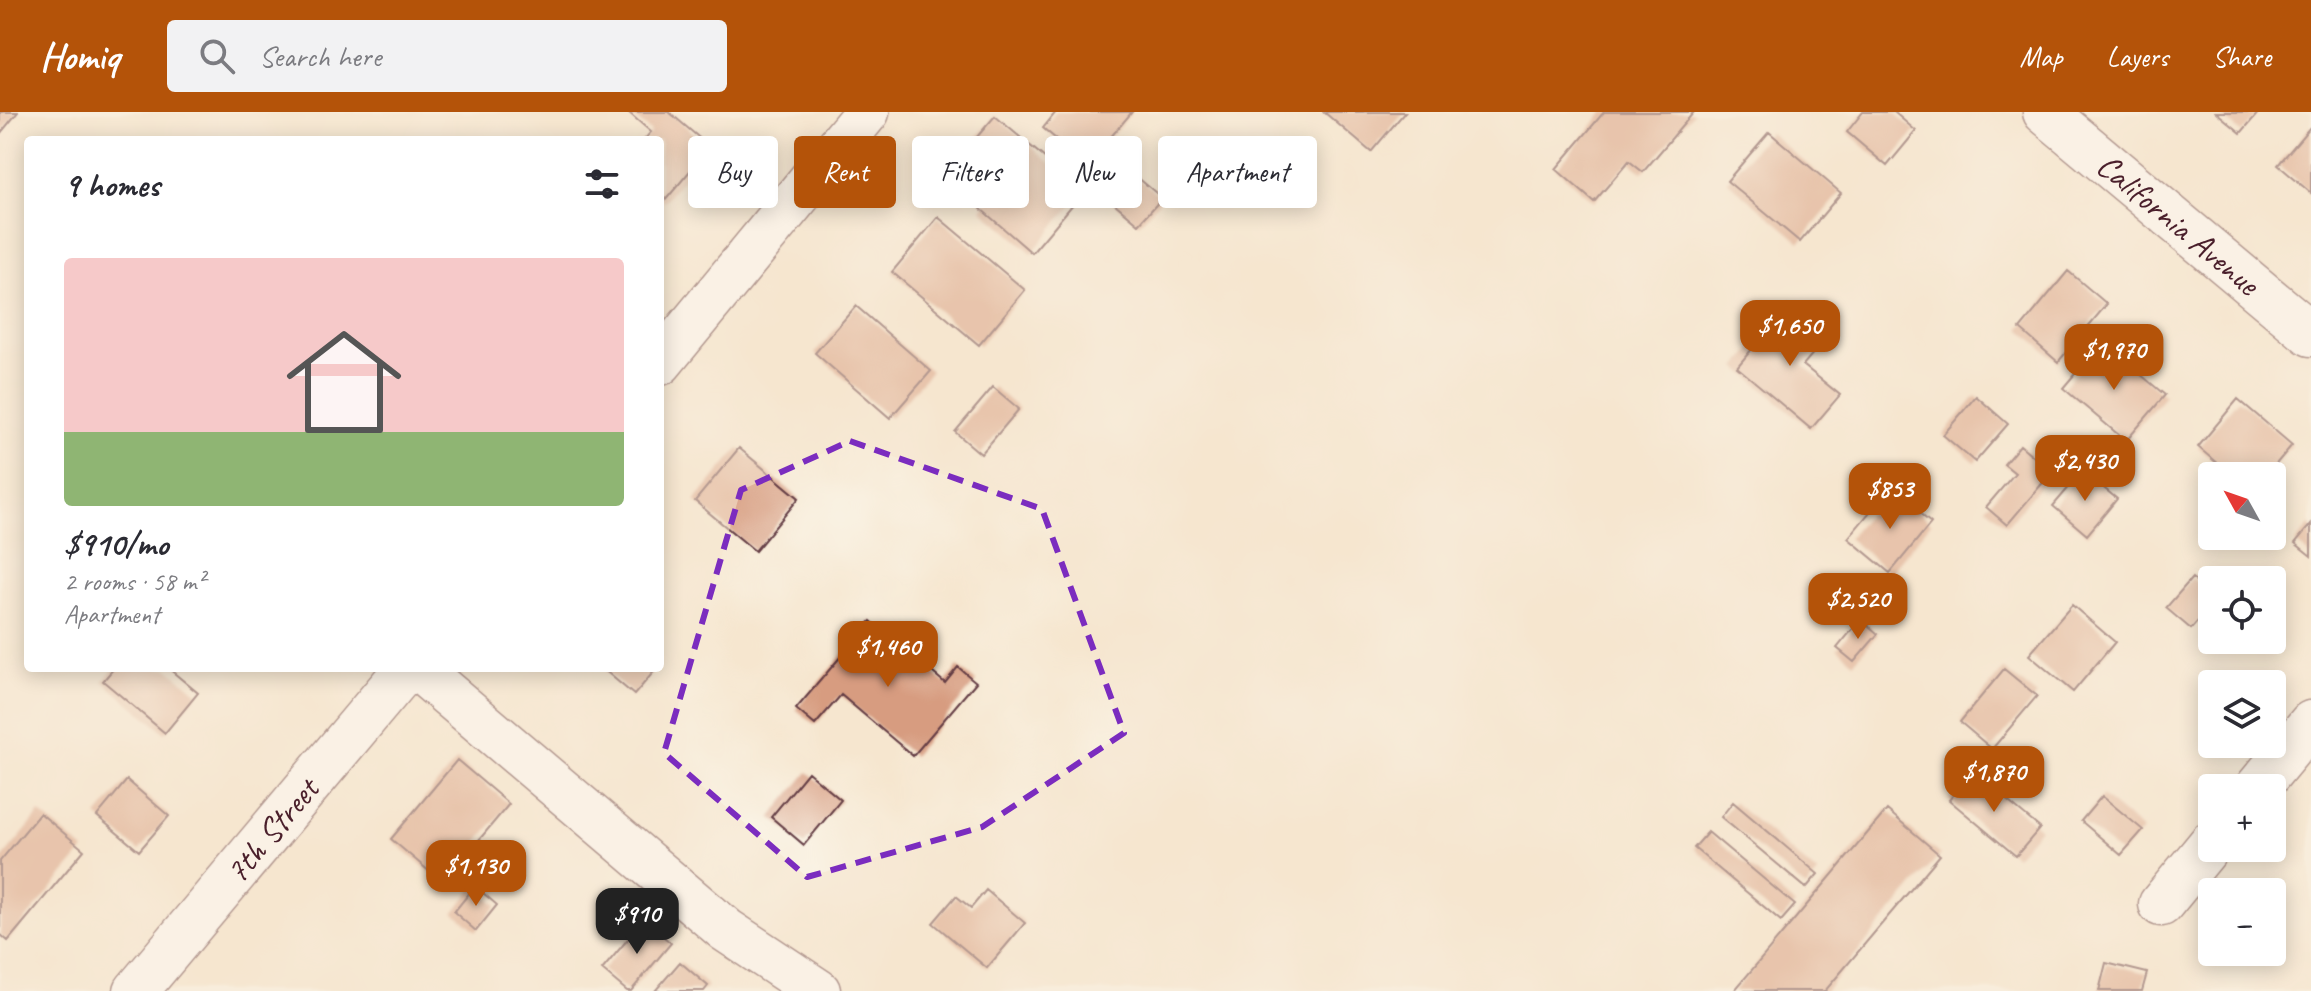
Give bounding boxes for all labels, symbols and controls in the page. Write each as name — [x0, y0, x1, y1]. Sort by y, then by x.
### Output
search box — [167, 20, 727, 92]
text: Homiq — [40, 33, 119, 80]
icon: search — [195, 34, 239, 78]
text: Search here — [259, 37, 381, 75]
text: Map — [2020, 39, 2063, 74]
text: Layers — [2107, 39, 2168, 74]
text: Share — [2212, 39, 2271, 74]
chip: Buy — [688, 136, 778, 208]
chip: Rent — [794, 136, 896, 208]
chip: Filters — [912, 136, 1029, 208]
chip: New — [1045, 136, 1142, 208]
chip: Apartment — [1158, 136, 1317, 208]
street label: California Avenue — [2088, 143, 2270, 305]
icon: filters — [580, 162, 624, 206]
text: 9 homes — [64, 163, 160, 206]
pin: $1,650 — [1725, 300, 1855, 368]
text: $1,650 — [1758, 309, 1822, 342]
icon: home — [272, 310, 416, 454]
pin: $1,970 — [2049, 324, 2179, 392]
text: $1,970 — [2082, 333, 2146, 366]
pin: $2,430 — [2020, 435, 2150, 503]
text: $2,430 — [2053, 444, 2117, 477]
north arrow — [2198, 462, 2286, 550]
map controls — [2198, 462, 2286, 966]
pin: $853 — [1843, 463, 1937, 531]
text: $853 — [1867, 472, 1913, 505]
text: $910/mo — [64, 522, 168, 565]
text: 2 rooms · 58 m² — [64, 565, 205, 598]
button: locate — [2198, 566, 2286, 654]
pin: $2,520 — [1793, 573, 1923, 641]
text: $2,520 — [1826, 582, 1890, 615]
text: Apartment — [64, 598, 160, 631]
pin: $1,460 — [823, 621, 953, 689]
text: $1,460 — [856, 630, 920, 663]
button: layers — [2198, 670, 2286, 758]
pin: $1,870 — [1929, 746, 2059, 814]
text: $1,870 — [1962, 755, 2026, 788]
street label: 7th Street — [215, 766, 330, 891]
button: + — [2198, 774, 2286, 862]
pin: $1,130 — [411, 840, 541, 908]
text: $1,130 — [444, 849, 508, 882]
button: − — [2198, 878, 2286, 966]
pin: $910 — [590, 888, 684, 956]
text: $910 — [614, 897, 660, 930]

